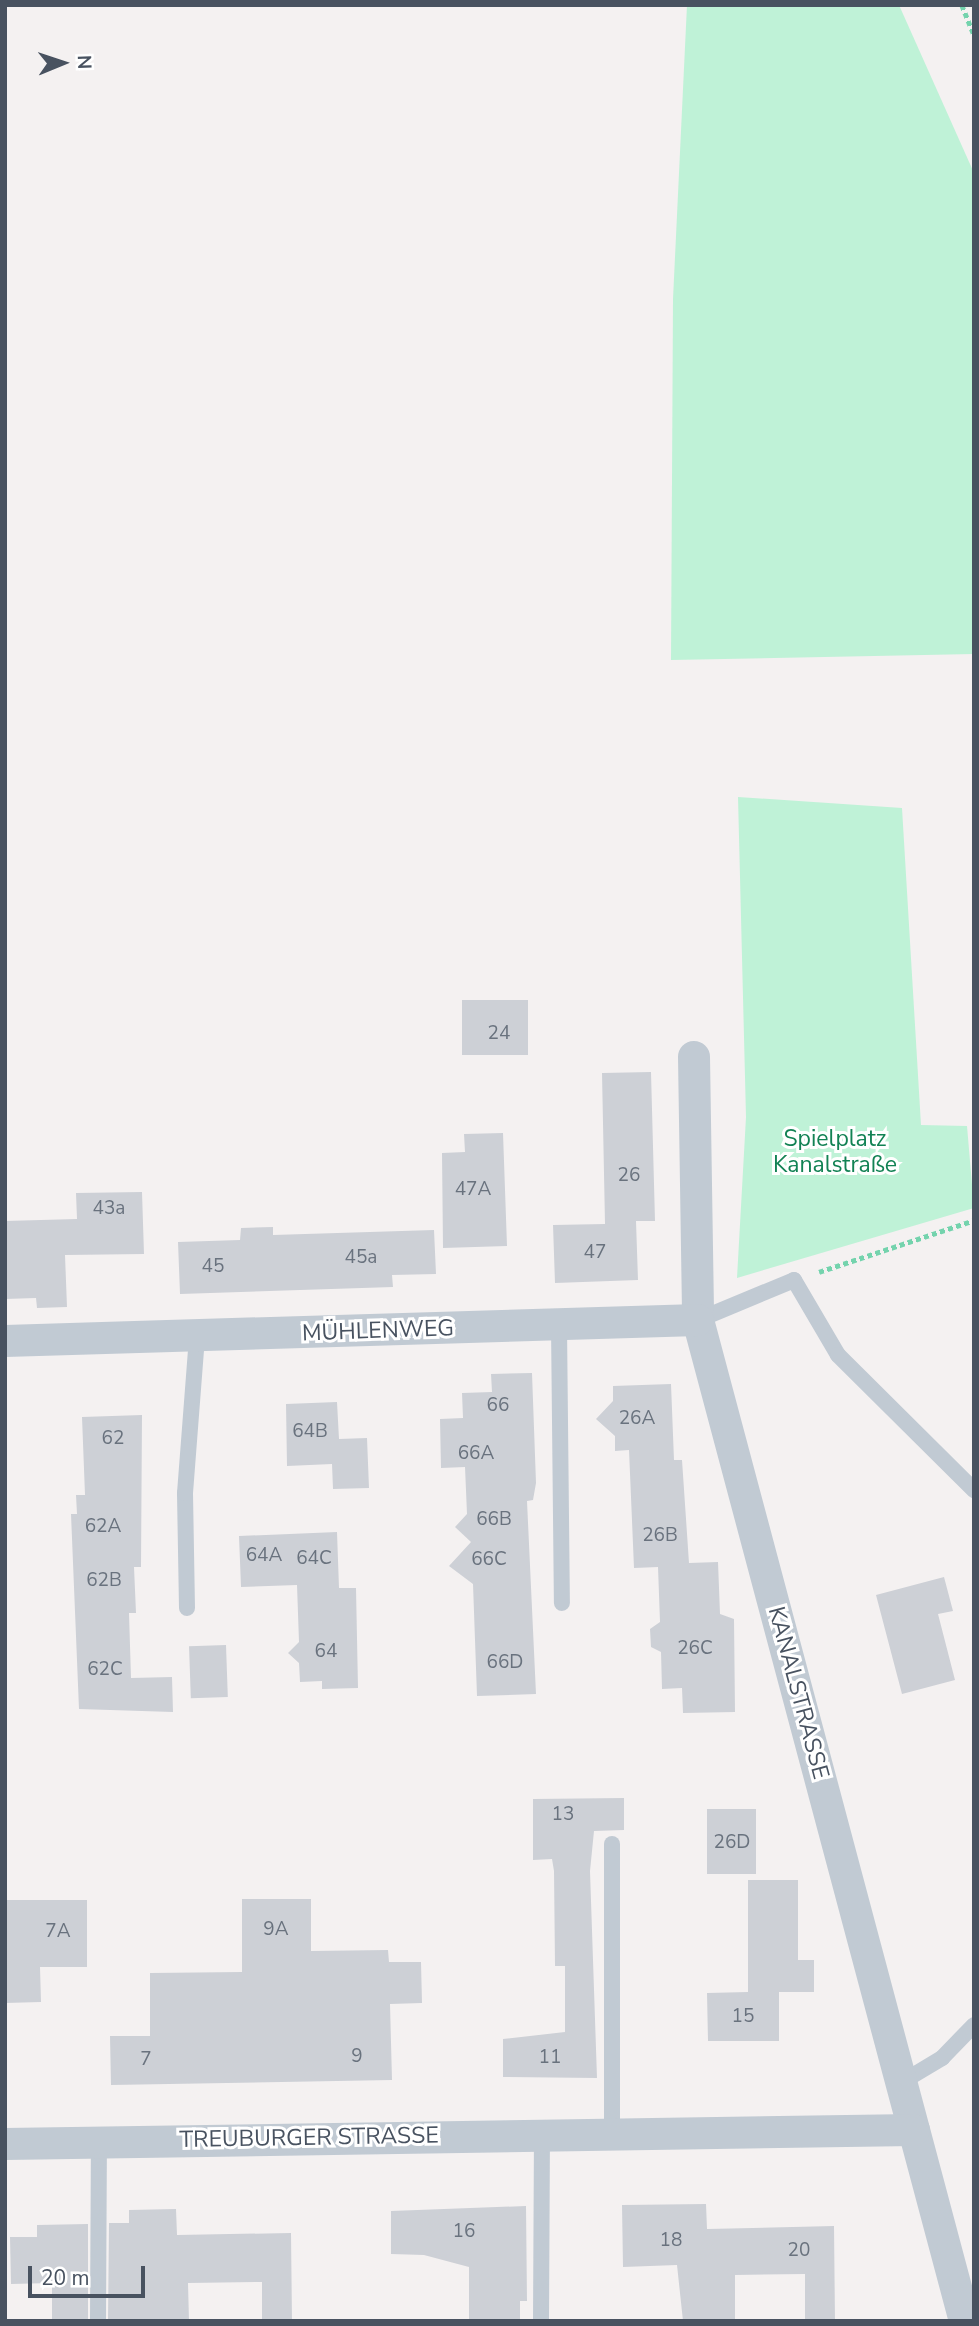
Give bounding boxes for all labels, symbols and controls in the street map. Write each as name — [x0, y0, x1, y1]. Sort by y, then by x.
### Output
north arrow — [28, 28, 98, 98]
text: N — [71, 55, 97, 70]
house number: 24 — [488, 1023, 510, 1045]
park label: Spielplatz Kanalstraße — [773, 1125, 897, 1179]
house number: 26 — [618, 1165, 640, 1187]
house number: 47A — [455, 1179, 491, 1201]
house number: 43a — [93, 1198, 125, 1220]
house number: 47 — [584, 1242, 606, 1264]
house number: 45a — [345, 1247, 377, 1269]
house number: 45 — [202, 1256, 224, 1278]
street label: MÜHLENWEG — [301, 1315, 455, 1347]
house number: 66 — [487, 1395, 509, 1417]
house number: 26A — [619, 1408, 655, 1430]
house number: 64B — [292, 1421, 328, 1443]
house number: 62 — [102, 1428, 124, 1450]
house number: 66A — [458, 1443, 494, 1465]
house number: 66B — [476, 1509, 512, 1531]
house number: 62A — [85, 1516, 121, 1538]
house number: 26B — [642, 1525, 678, 1547]
house number: 64A — [246, 1545, 282, 1567]
house number: 64C — [296, 1548, 332, 1570]
house number: 66C — [471, 1549, 507, 1571]
house number: 62B — [86, 1570, 122, 1592]
street label: KANALSTRASSE — [762, 1604, 834, 1782]
house number: 26C — [677, 1638, 713, 1660]
house number: 64 — [315, 1641, 337, 1663]
house number: 66D — [487, 1652, 523, 1674]
house number: 62C — [87, 1659, 123, 1681]
house number: 13 — [552, 1804, 574, 1826]
house number: 26D — [714, 1832, 750, 1854]
house number: 9A — [263, 1919, 289, 1941]
house number: 7A — [45, 1921, 71, 1943]
house number: 15 — [732, 2006, 754, 2028]
house number: 9 — [351, 2046, 363, 2068]
house number: 11 — [539, 2047, 561, 2069]
house number: 7 — [140, 2049, 152, 2071]
street label: TREUBURGER STRASSE — [179, 2122, 439, 2154]
house number: 16 — [453, 2221, 475, 2243]
house number: 18 — [660, 2230, 682, 2252]
house number: 20 — [788, 2240, 810, 2262]
scale bar — [32, 2252, 149, 2296]
text: 20 m — [41, 2264, 90, 2292]

